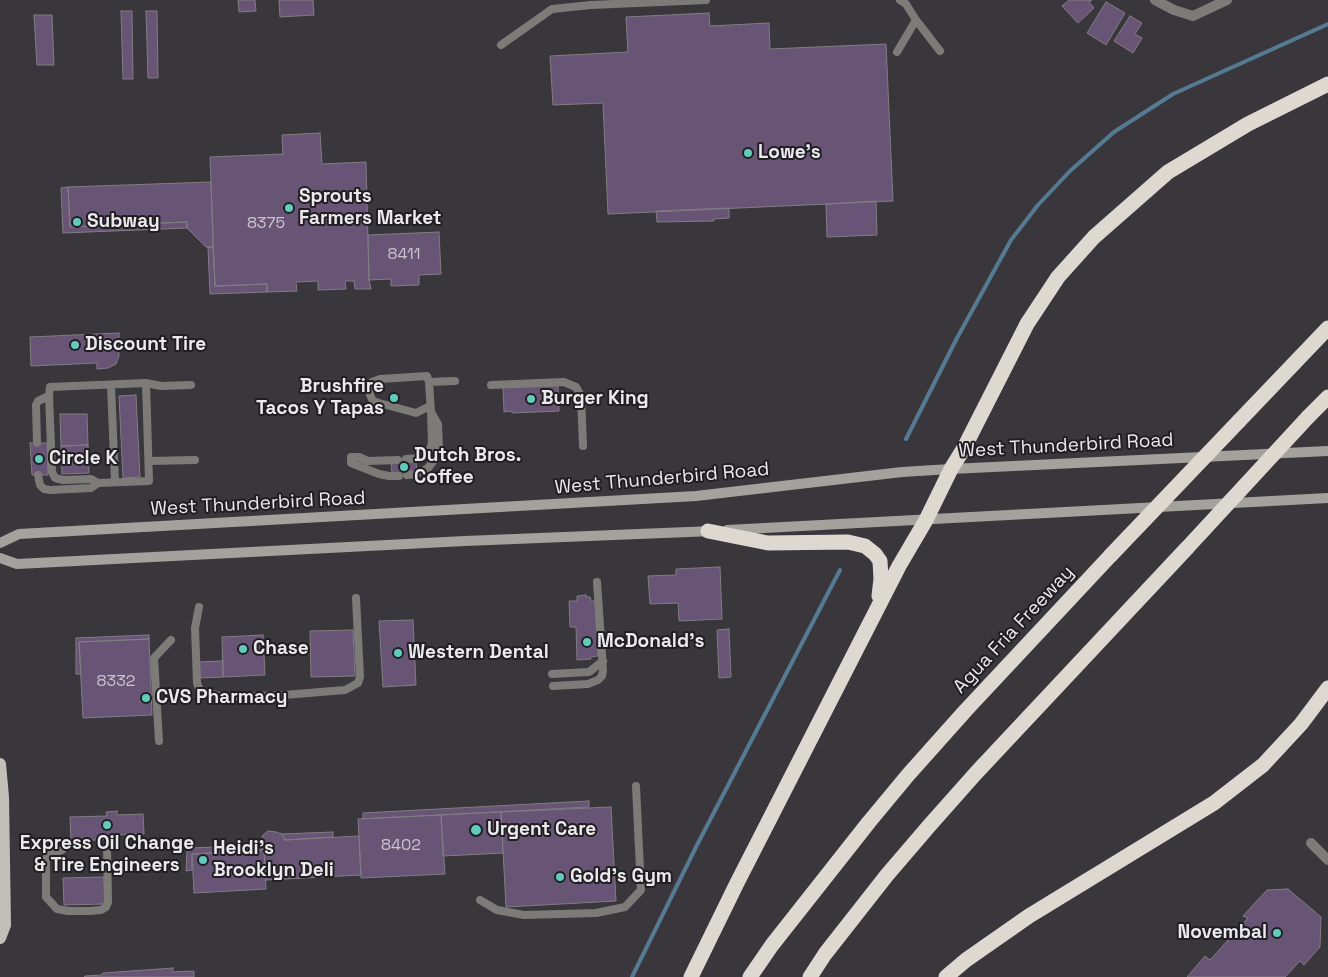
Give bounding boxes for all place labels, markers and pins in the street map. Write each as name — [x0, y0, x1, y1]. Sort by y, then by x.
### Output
place label: Lowe's — [758, 142, 821, 164]
marker: Lowe's — [742, 147, 754, 159]
place label: Sprouts Farmers Market — [299, 186, 441, 230]
marker: Sprouts Farmers Market — [283, 202, 295, 214]
place label: Subway — [87, 211, 160, 233]
marker: Subway — [71, 216, 83, 228]
place label: Discount Tire — [85, 334, 206, 356]
marker: Discount Tire — [69, 339, 81, 351]
place label: Brushfire Tacos Y Tapas — [256, 376, 384, 420]
place label: Burger King — [541, 388, 649, 410]
marker: Brushfire Tacos Y Tapas — [388, 392, 400, 404]
marker: Burger King — [525, 393, 537, 405]
place label: Dutch Bros. Coffee — [414, 445, 521, 489]
place label: Circle K — [49, 448, 117, 470]
marker: Circle K — [33, 453, 45, 465]
marker: Dutch Bros. Coffee — [398, 461, 410, 473]
place label: McDonald's — [597, 631, 704, 653]
marker: McDonald's — [581, 636, 593, 648]
place label: Chase — [253, 638, 309, 660]
place label: Western Dental — [408, 642, 549, 664]
marker: Chase — [237, 643, 249, 655]
marker: Western Dental — [392, 647, 404, 659]
place label: CVS Pharmacy — [156, 687, 288, 709]
marker: CVS Pharmacy — [140, 692, 152, 704]
marker: Express Oil Change & Tire Engineers — [101, 819, 113, 831]
place label: Urgent Care — [487, 819, 596, 841]
marker: Urgent Care — [469, 823, 483, 837]
place label: Express Oil Change & Tire Engineers — [20, 833, 194, 877]
place label: Heidi's Brooklyn Deli — [213, 838, 334, 882]
marker: Heidi's Brooklyn Deli — [197, 854, 209, 866]
place label: Gold's Gym — [570, 866, 672, 888]
marker: Gold's Gym — [554, 871, 566, 883]
place label: Novembal — [1177, 922, 1267, 944]
marker: Novembal — [1271, 927, 1283, 939]

